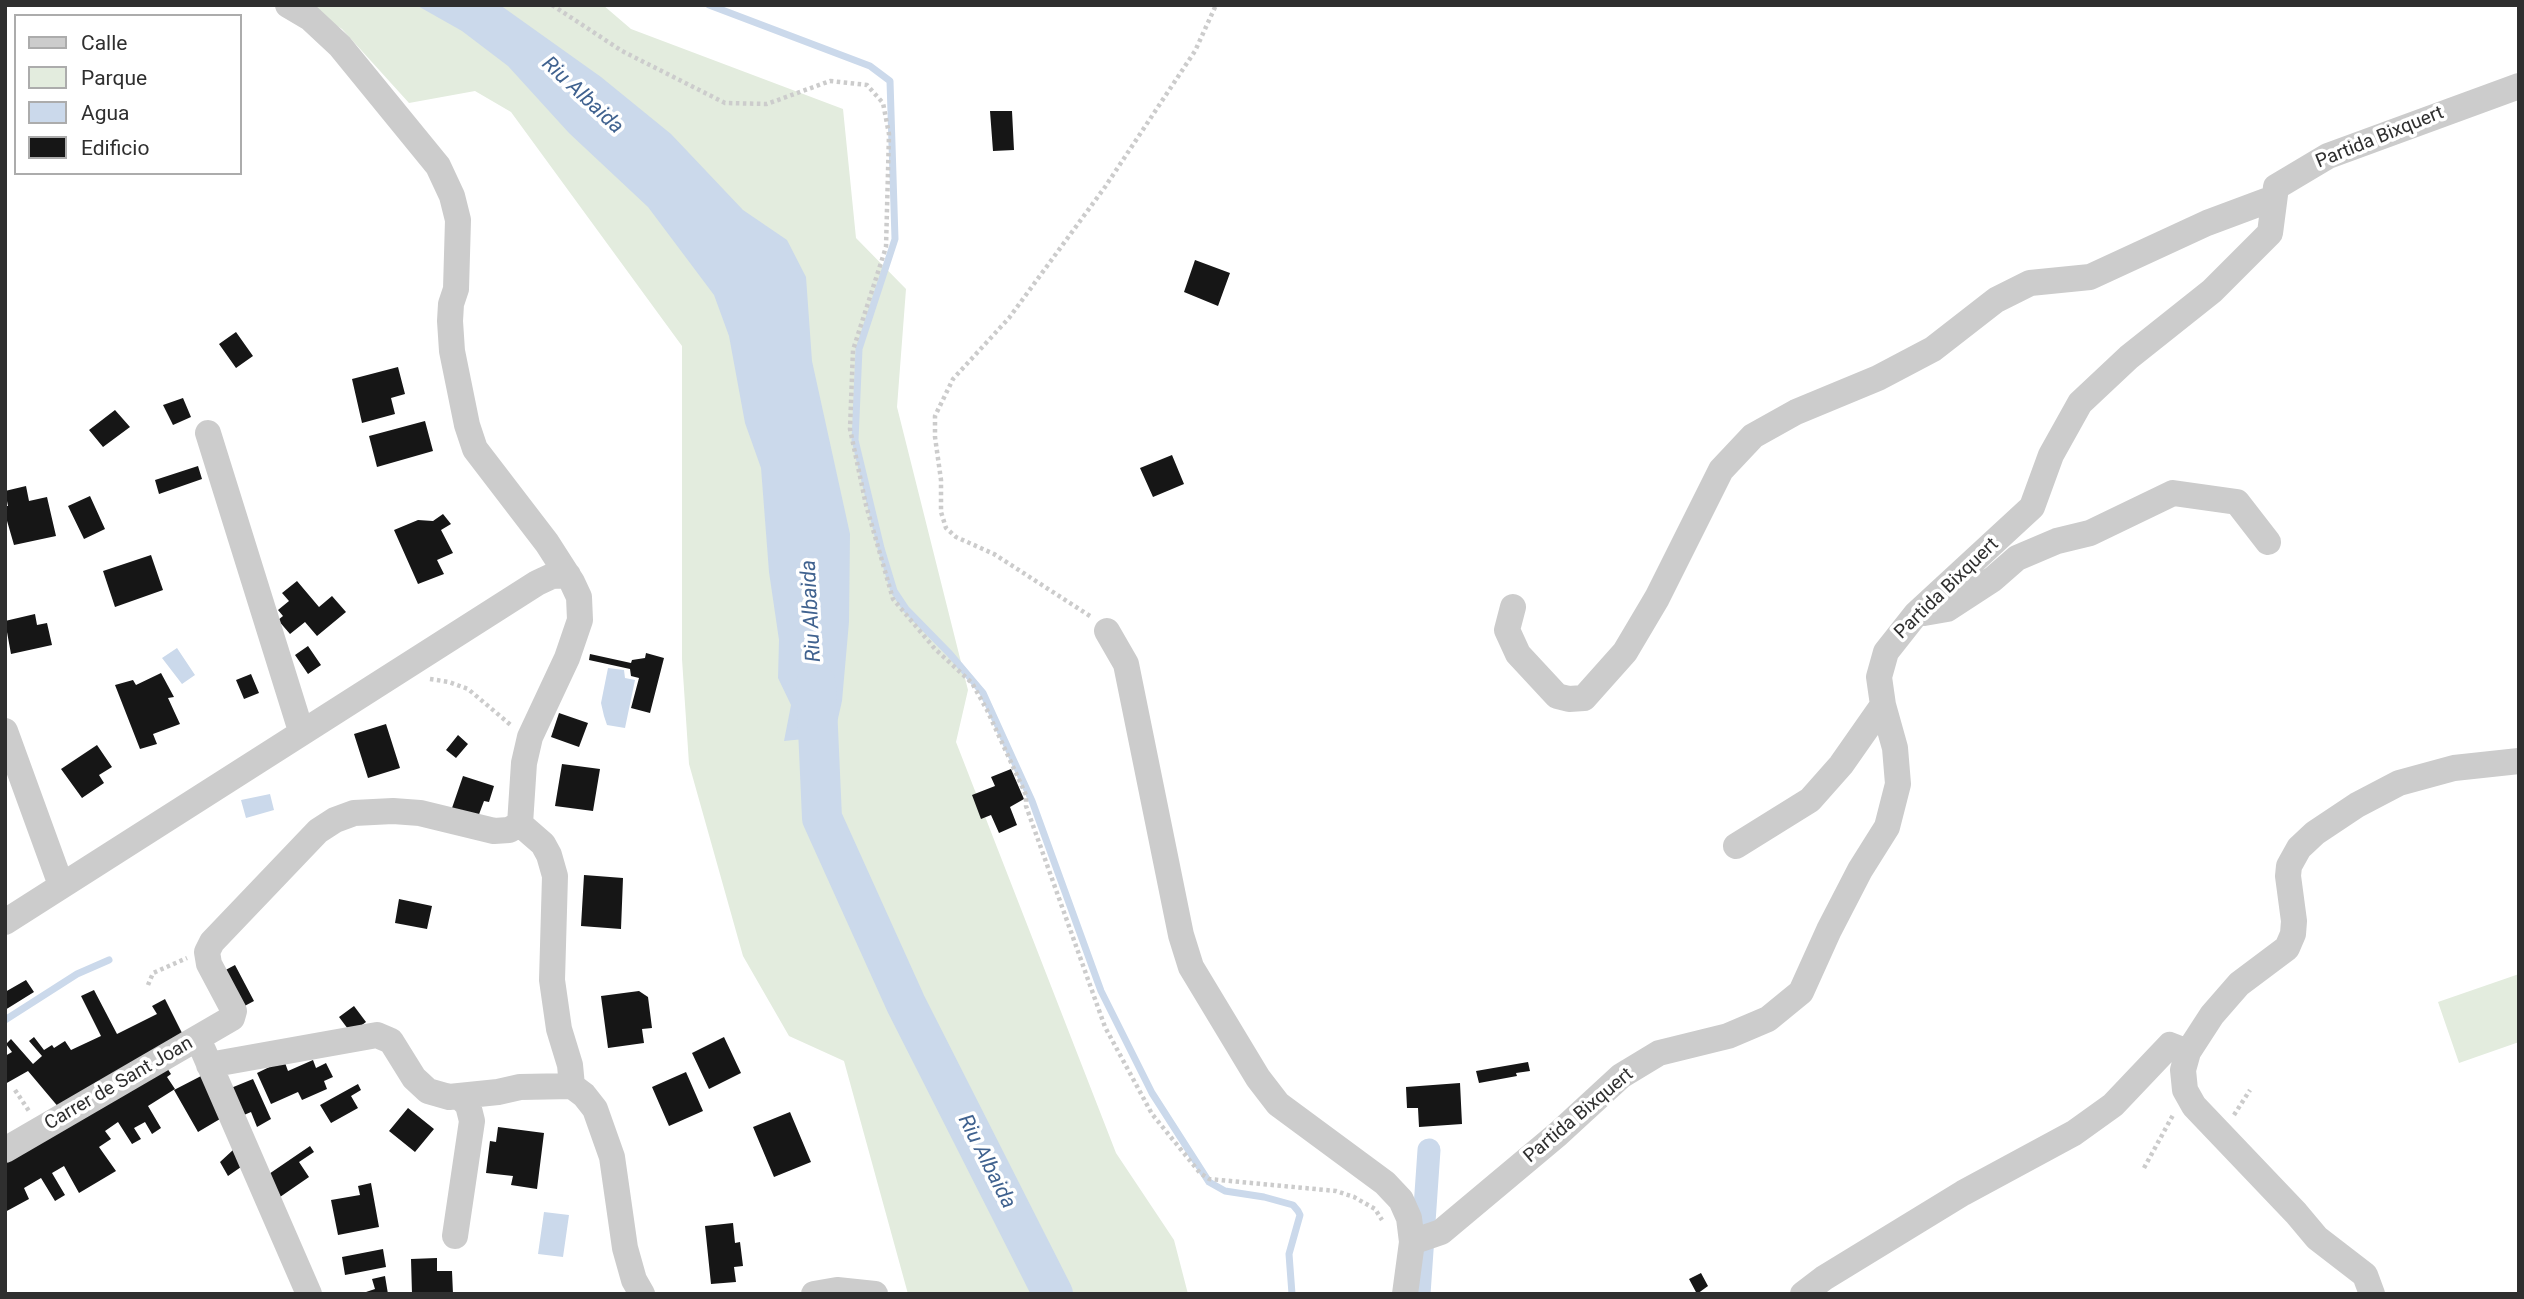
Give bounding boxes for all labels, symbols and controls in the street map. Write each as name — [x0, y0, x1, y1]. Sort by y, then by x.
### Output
legend — [14, 14, 242, 175]
text: Calle — [81, 31, 127, 55]
water label: Riu Albaida — [536, 52, 628, 140]
text: Parque — [81, 66, 147, 90]
text: Agua — [81, 101, 130, 125]
street label: Partida Bixquert — [2313, 102, 2447, 174]
text: Edificio — [81, 136, 149, 160]
street label: Partida Bixquert — [1890, 534, 2004, 644]
water label: Riu Albaida — [797, 559, 827, 663]
street label: Carrer de Sant Joan — [41, 1032, 197, 1136]
street label: Partida Bixquert — [1520, 1064, 1638, 1168]
water label: Riu Albaida — [952, 1111, 1020, 1213]

